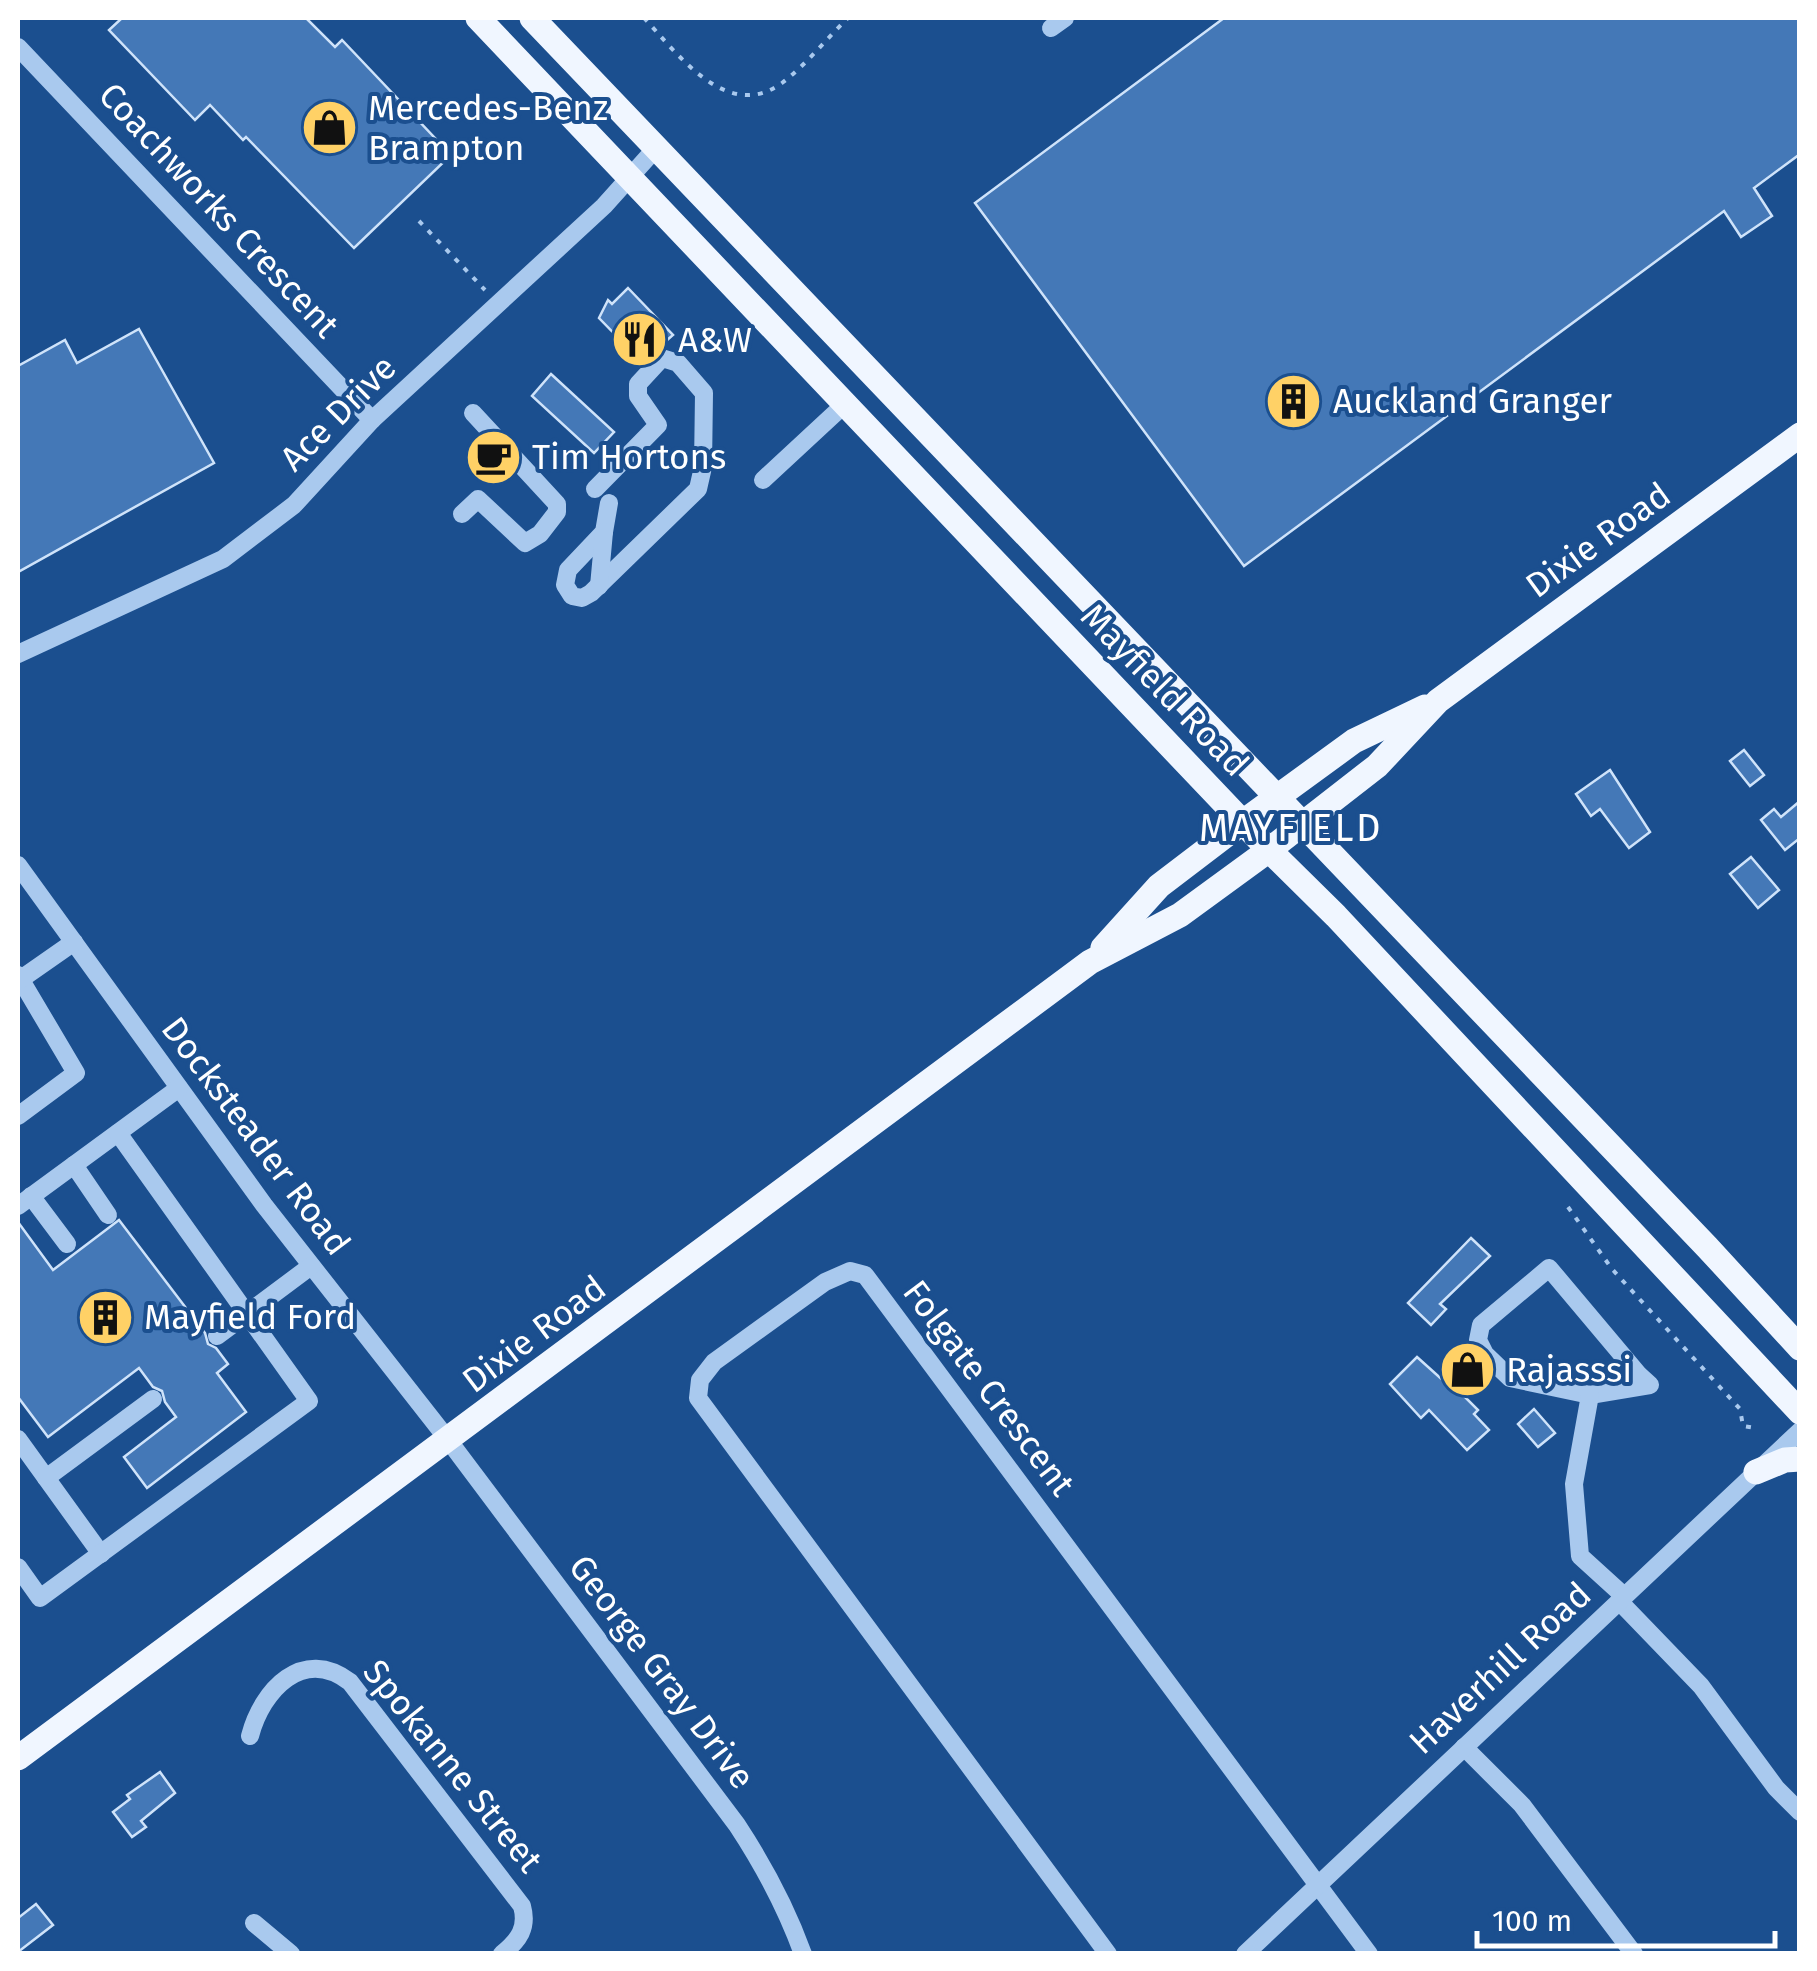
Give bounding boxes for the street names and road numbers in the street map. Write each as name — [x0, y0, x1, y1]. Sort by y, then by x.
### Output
street label: Coachworks Crescent — [90, 74, 348, 346]
street label: Ace Drive — [271, 346, 405, 480]
street label: Dixie Road — [1518, 474, 1678, 606]
street label: Mayfield Road — [1072, 595, 1258, 785]
street label: Docksteader Road — [153, 1009, 359, 1263]
street label: Dixie Road — [454, 1267, 614, 1401]
street label: Folgate Crescent — [894, 1272, 1084, 1504]
street label: George Gray Drive — [560, 1547, 764, 1797]
street label: Haverhill Road — [1401, 1573, 1599, 1763]
street label: Spokanne Street — [355, 1651, 552, 1881]

